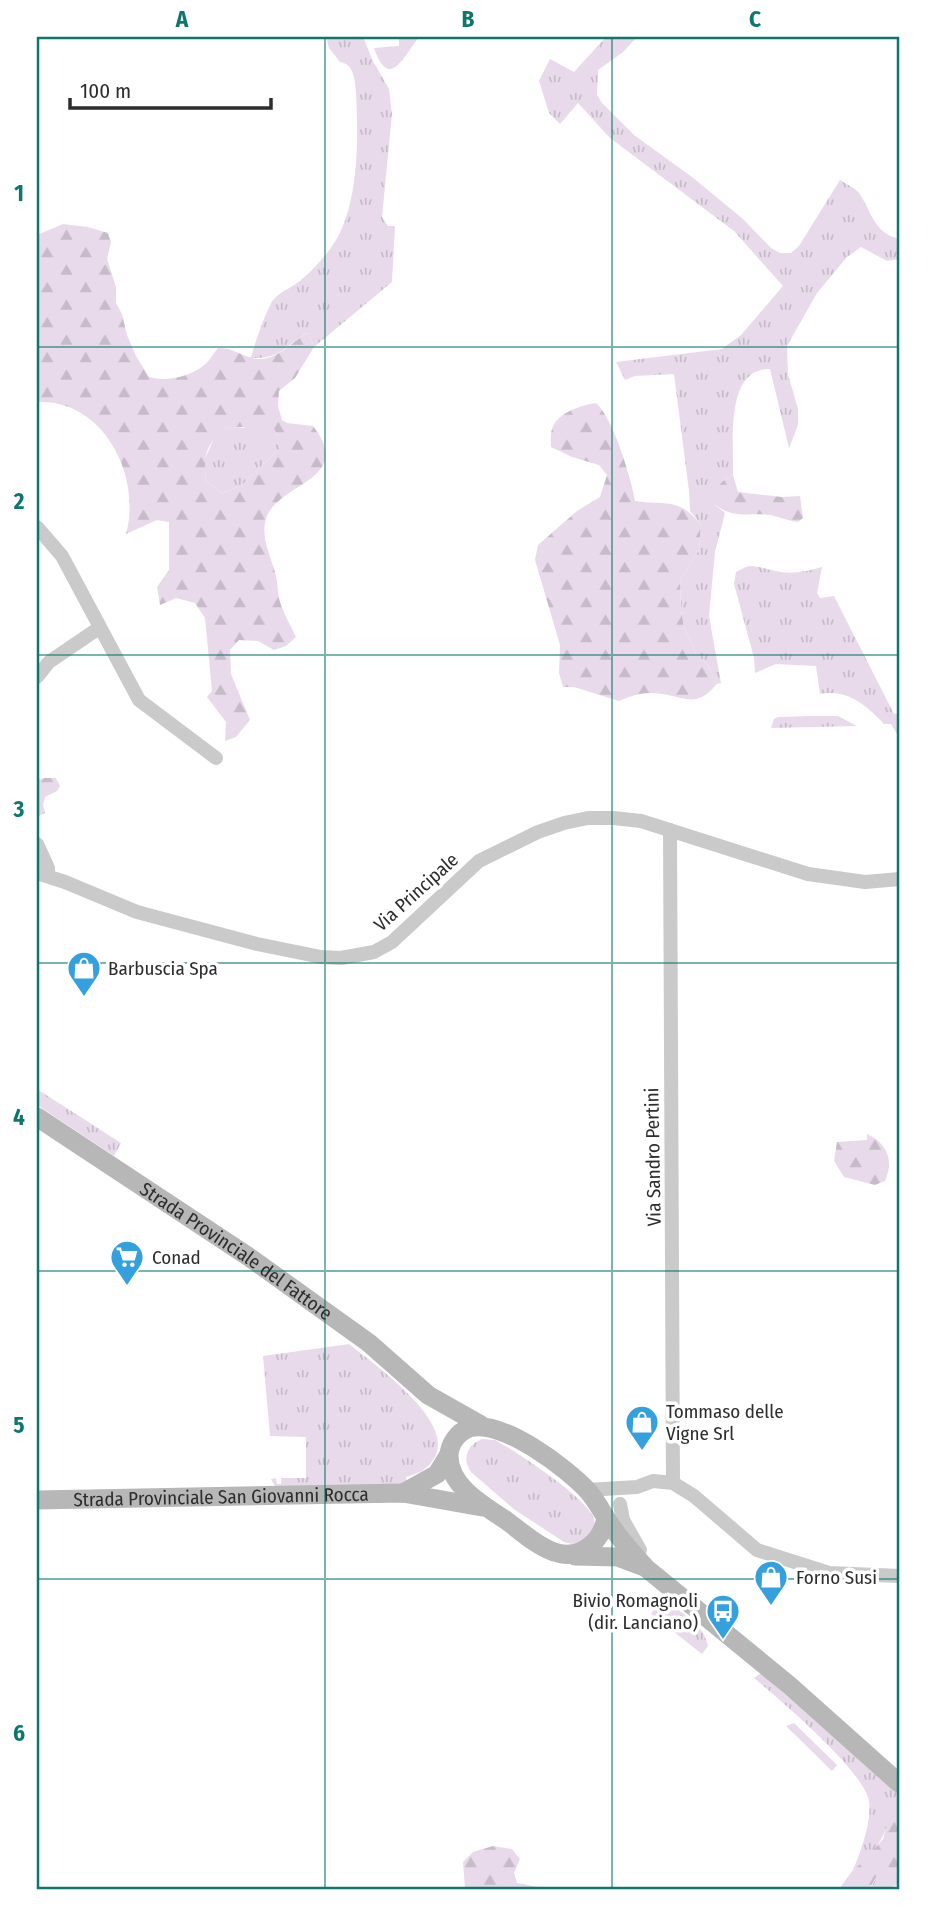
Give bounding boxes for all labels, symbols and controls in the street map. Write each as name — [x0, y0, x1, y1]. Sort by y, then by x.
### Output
text: A — [175, 5, 189, 33]
text: B — [462, 5, 475, 33]
text: C — [749, 5, 761, 33]
scale bar — [70, 66, 271, 110]
text: 100 m — [80, 78, 131, 104]
text: 1 — [14, 179, 24, 207]
text: 2 — [13, 487, 25, 515]
text: 3 — [13, 795, 25, 823]
street label: Via Principale — [369, 848, 463, 936]
shop icon: Barbuscia Spa — [65, 949, 103, 998]
place label: Barbuscia Spa — [108, 957, 218, 980]
street label: Via Sandro Pertini — [640, 1087, 666, 1227]
text: 4 — [13, 1103, 25, 1131]
street label: Strada Provinciale del Fattore — [136, 1177, 337, 1325]
supermarket icon: Conad — [108, 1238, 146, 1287]
place label: Conad — [152, 1246, 201, 1269]
place label: Tommaso delle Vigne Srl — [666, 1400, 784, 1445]
shop icon: Tommaso delle Vigne Srl — [623, 1403, 661, 1452]
text: 5 — [13, 1411, 25, 1439]
street label: Strada Provinciale San Giovanni Rocca — [73, 1482, 369, 1511]
shop icon: Forno Susi — [752, 1558, 790, 1607]
place label: Forno Susi — [796, 1566, 877, 1589]
place label: Bivio Romagnoli (dir. Lanciano) — [573, 1589, 698, 1634]
bus stop icon: Bivio Romagnoli (dir. Lanciano) — [704, 1592, 742, 1641]
text: 6 — [13, 1719, 25, 1747]

